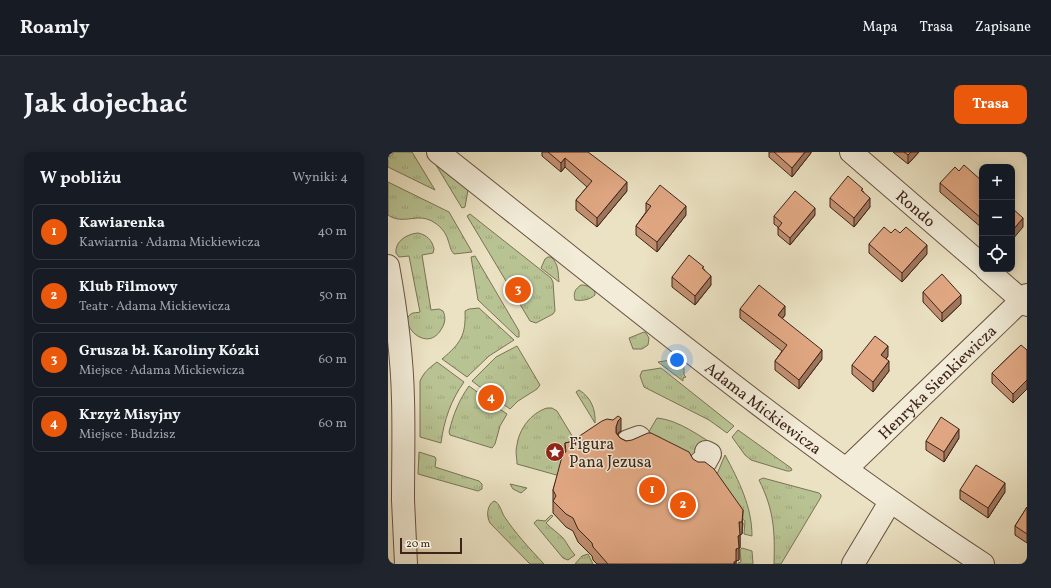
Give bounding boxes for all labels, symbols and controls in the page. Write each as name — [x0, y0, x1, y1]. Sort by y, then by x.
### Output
text: Roamly — [20, 15, 90, 41]
text: Mapa — [863, 18, 898, 37]
text: Trasa — [920, 18, 953, 37]
text: Zapisane — [975, 18, 1031, 37]
text: Jak dojechać — [24, 85, 187, 124]
button: Trasa — [954, 85, 1027, 124]
map controls — [979, 164, 1015, 272]
button: + — [979, 164, 1015, 200]
text: W pobliżu — [40, 167, 121, 190]
text: Wyniki: 4 — [292, 169, 348, 187]
street label: Rondo — [890, 186, 940, 233]
button: − — [979, 200, 1015, 236]
text: Kawiarenka — [79, 213, 165, 234]
text: 1 — [51, 223, 57, 241]
text: 40 m — [318, 223, 347, 241]
text: Kawiarnia · Adama Mickiewicza — [79, 234, 260, 252]
button: locate — [979, 236, 1015, 272]
pin: 3 — [505, 275, 531, 305]
text: Klub Filmowy — [79, 277, 178, 298]
text: 2 — [51, 287, 57, 305]
text: 50 m — [319, 287, 347, 305]
text: Teatr · Adama Mickiewicza — [79, 298, 230, 316]
street label: Henryka Sienkiewicza — [874, 321, 1002, 445]
text: Grusza bł. Karoliny Kózki — [79, 341, 259, 362]
your location — [667, 350, 687, 370]
text: 3 — [51, 351, 57, 369]
text: 60 m — [319, 351, 347, 369]
street label: Adama Mickiewicza — [699, 358, 825, 461]
text: Miejsce · Adama Mickiewicza — [79, 362, 245, 380]
pin: 4 — [478, 383, 504, 413]
text: Krzyż Misyjny — [79, 405, 181, 426]
text: 4 — [50, 415, 58, 433]
text: 60 m — [319, 415, 347, 433]
text: Miejsce · Budzisz — [79, 426, 175, 444]
place label: Figura Pana Jezusa — [569, 434, 652, 474]
place icon: Figura Pana Jezusa — [544, 441, 566, 463]
pin: 1 — [639, 475, 665, 505]
pin: 2 — [670, 490, 696, 520]
scale bar — [400, 536, 462, 555]
text: 20 m — [406, 537, 430, 552]

